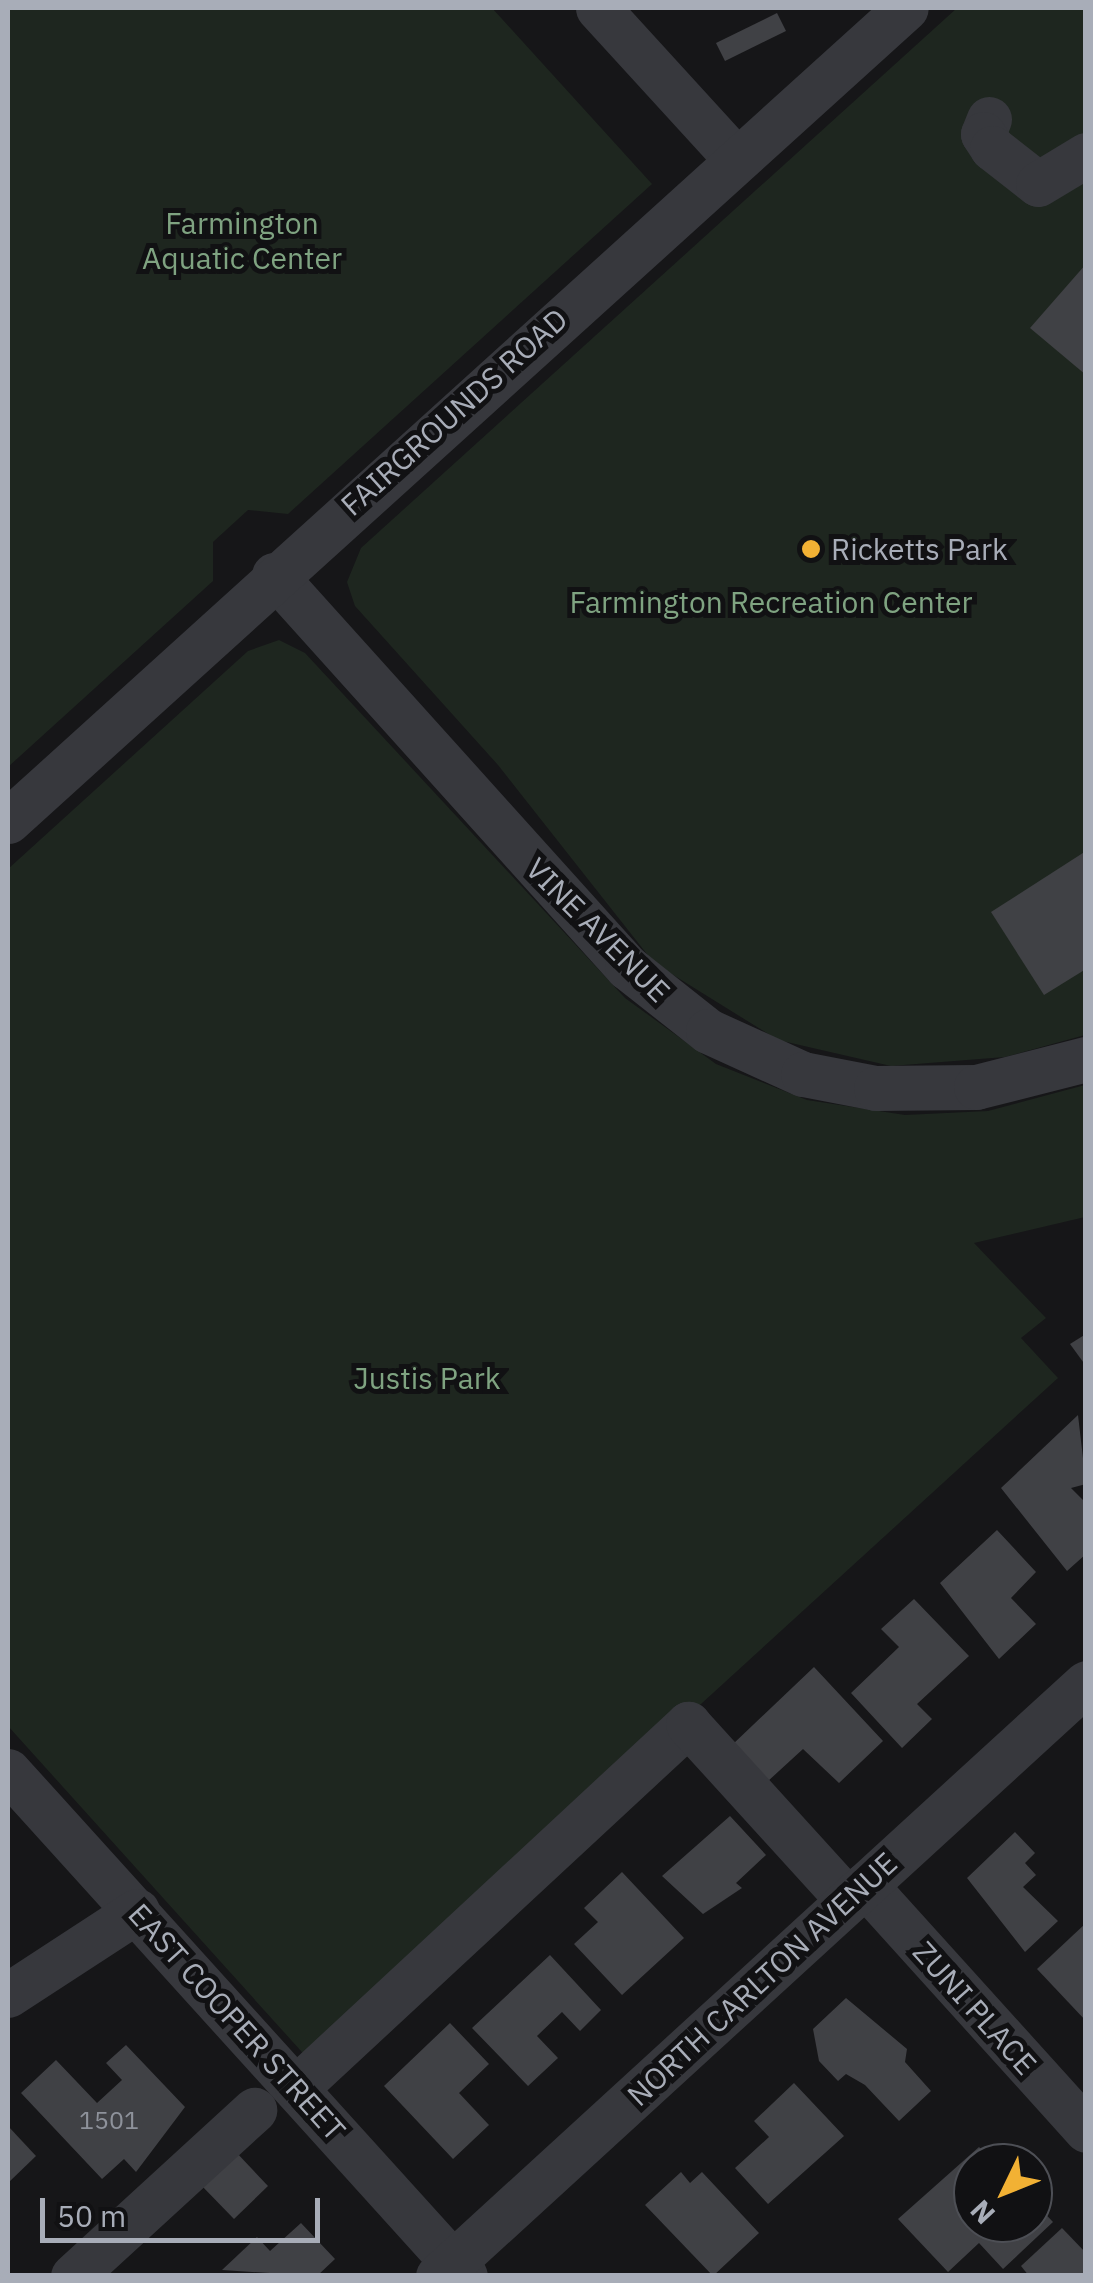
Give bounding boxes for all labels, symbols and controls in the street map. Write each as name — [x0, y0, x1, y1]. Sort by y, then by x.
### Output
park label: Farmington Aquatic Center — [142, 205, 342, 276]
street label: FAIRGROUNDS ROAD — [334, 301, 574, 523]
place label: Ricketts Park — [831, 531, 1008, 567]
marker: Ricketts Park — [800, 538, 822, 560]
park label: Farmington Recreation Center — [569, 584, 973, 620]
street label: VINE AVENUE — [519, 851, 677, 1009]
park label: Justis Park — [353, 1360, 501, 1396]
street label: NORTH CARLTON AVENUE — [620, 1845, 904, 2113]
street label: EAST COOPER STREET — [121, 1896, 353, 2148]
street label: ZUNI PLACE — [906, 1934, 1044, 2082]
house number: 1501 — [79, 2105, 139, 2135]
north arrow — [953, 2143, 1053, 2243]
scale bar — [45, 2178, 325, 2240]
text: N — [962, 2192, 1003, 2232]
text: 50 m — [57, 2196, 126, 2235]

